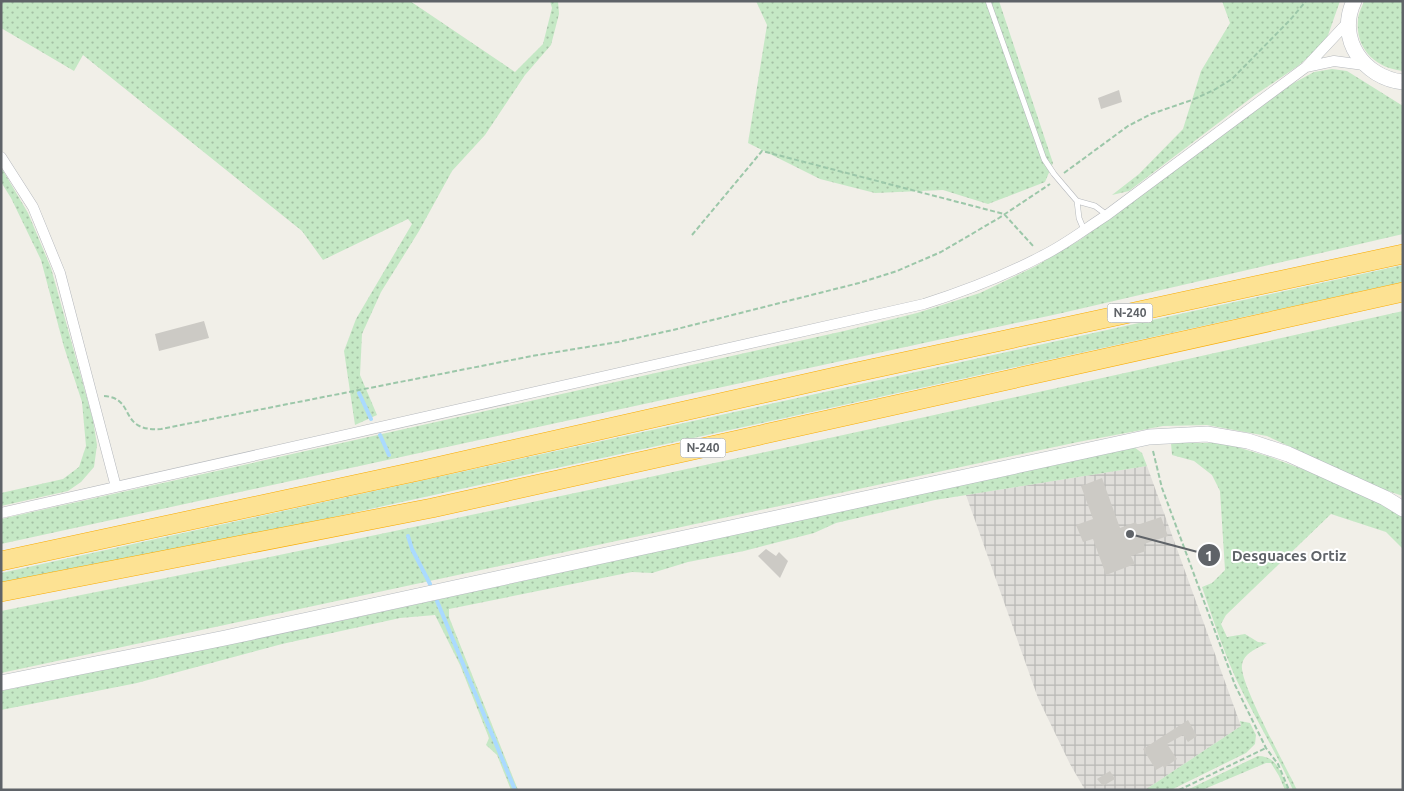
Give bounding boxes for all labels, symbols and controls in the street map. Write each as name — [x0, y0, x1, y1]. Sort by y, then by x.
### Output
road number: N-240 — [1108, 304, 1152, 322]
road number: N-240 — [680, 438, 726, 458]
callout: Desguaces Ortiz — [1196, 540, 1356, 570]
text: 1 — [1205, 547, 1213, 564]
text: Desguaces Ortiz — [1232, 547, 1346, 564]

